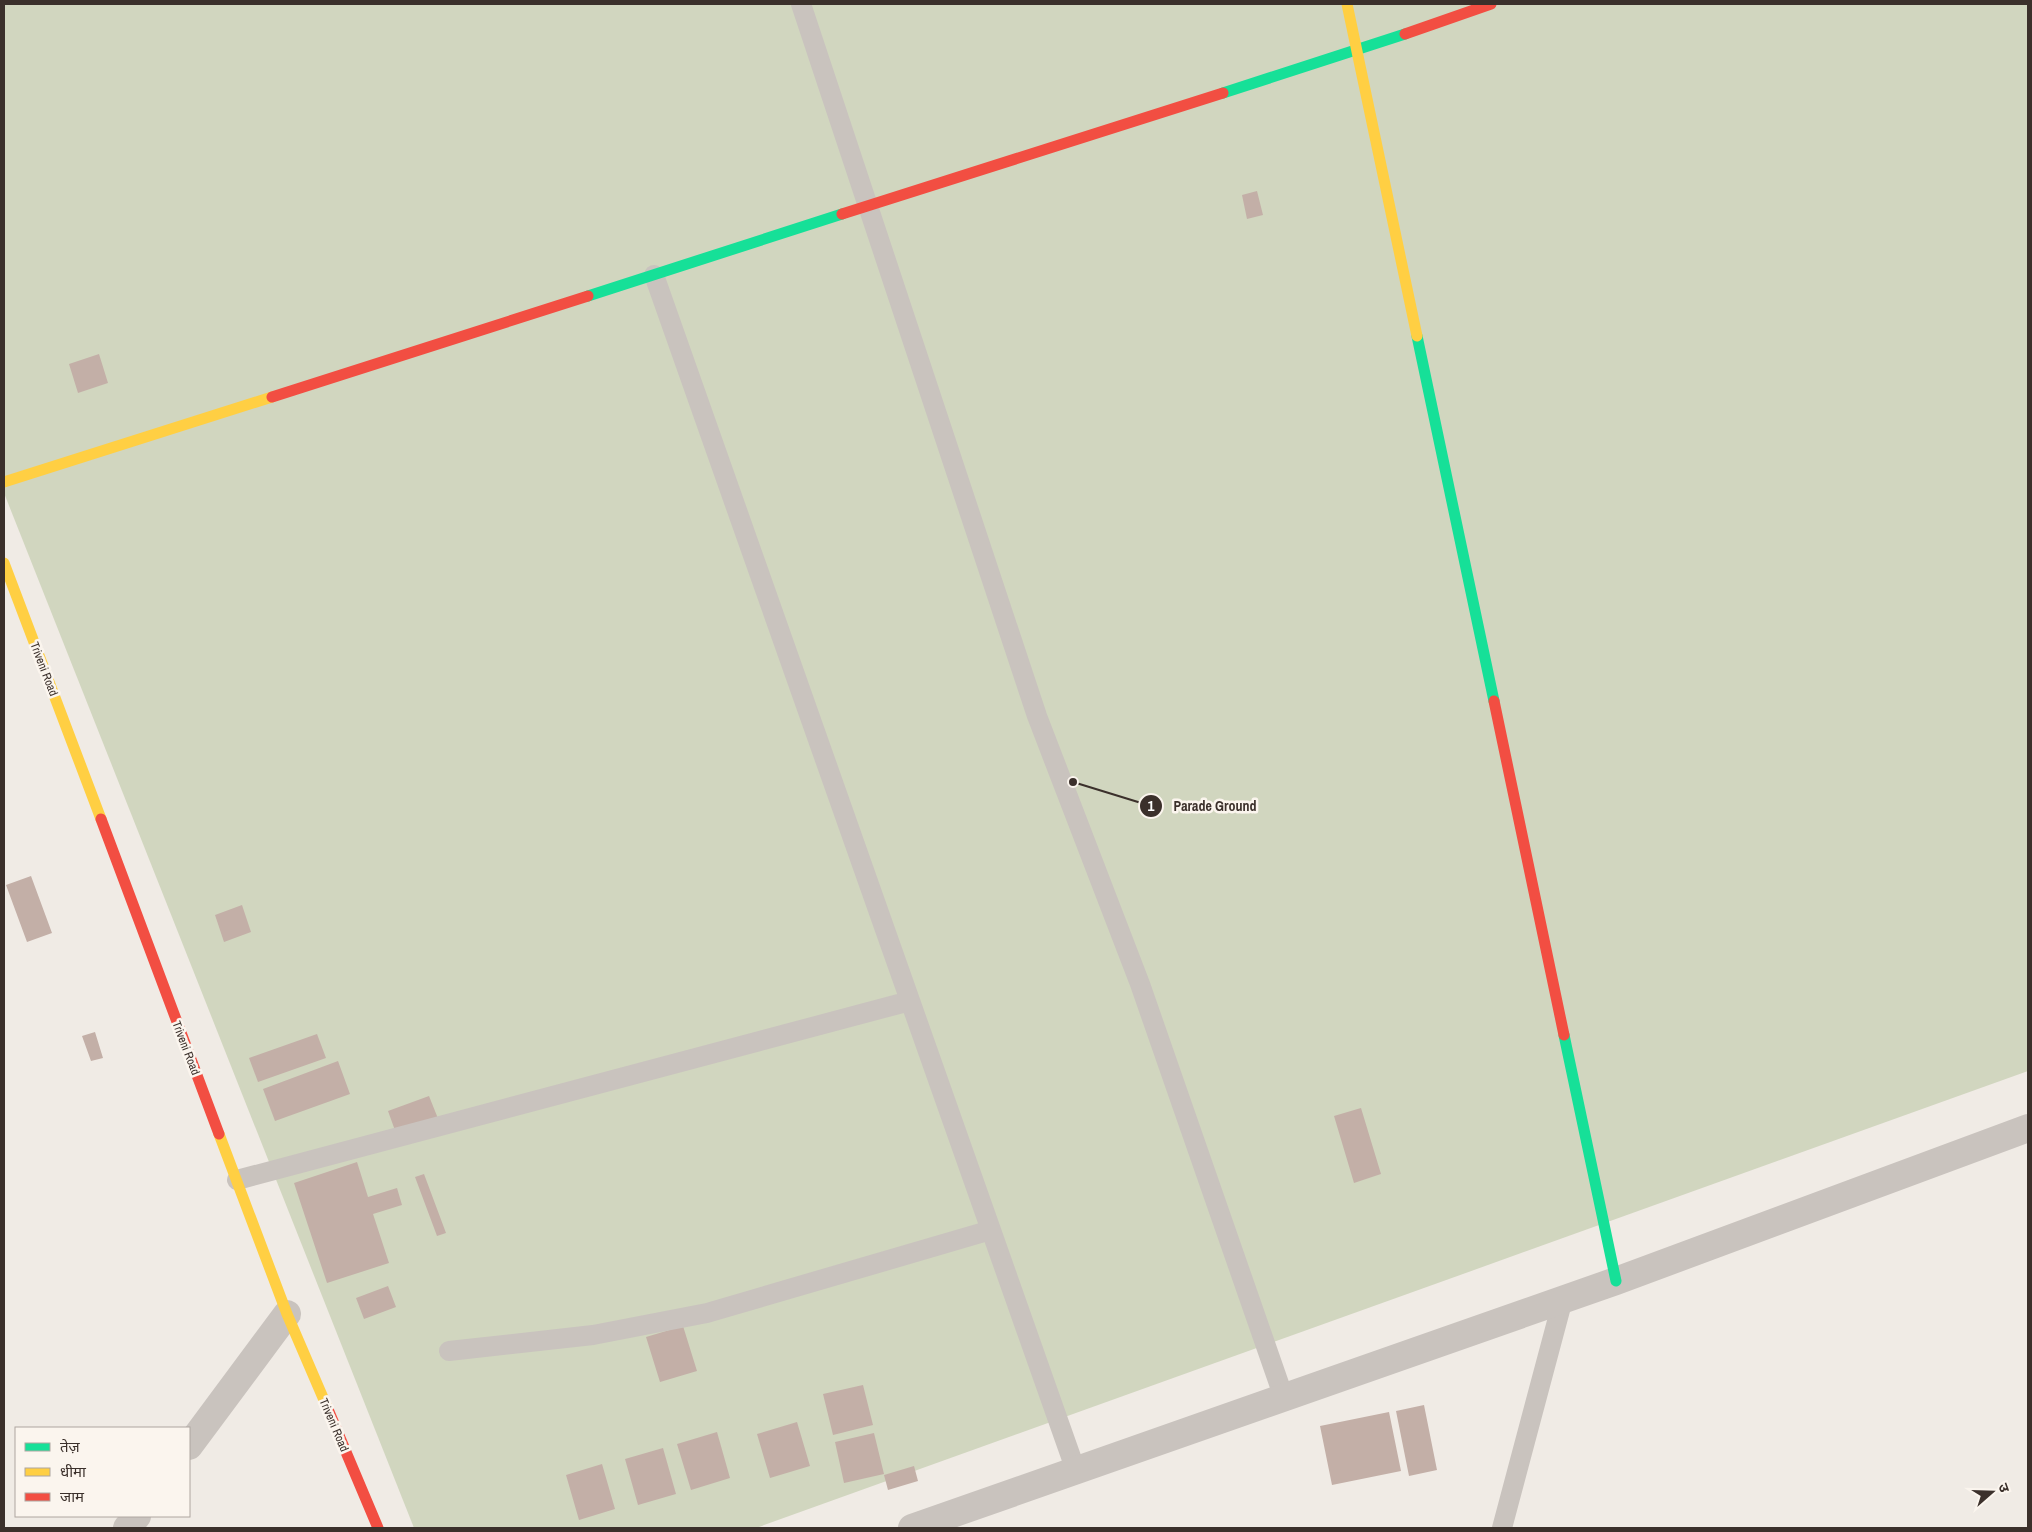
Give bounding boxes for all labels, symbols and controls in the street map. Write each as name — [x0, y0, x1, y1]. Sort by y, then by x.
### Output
street label: Triveni Road — [26, 640, 62, 698]
callout: Parade Ground — [1138, 792, 1266, 821]
text: 1 — [1148, 795, 1155, 816]
text: Parade Ground — [1174, 797, 1256, 815]
street label: Triveni Road — [168, 1019, 204, 1077]
street label: Triveni Road — [316, 1396, 352, 1454]
legend — [15, 1427, 190, 1517]
text: तेज़ — [60, 1436, 81, 1457]
text: धीमा — [60, 1461, 87, 1482]
north arrow — [1967, 1467, 2017, 1517]
text: उ — [1994, 1481, 2014, 1495]
text: जाम — [60, 1486, 85, 1507]

